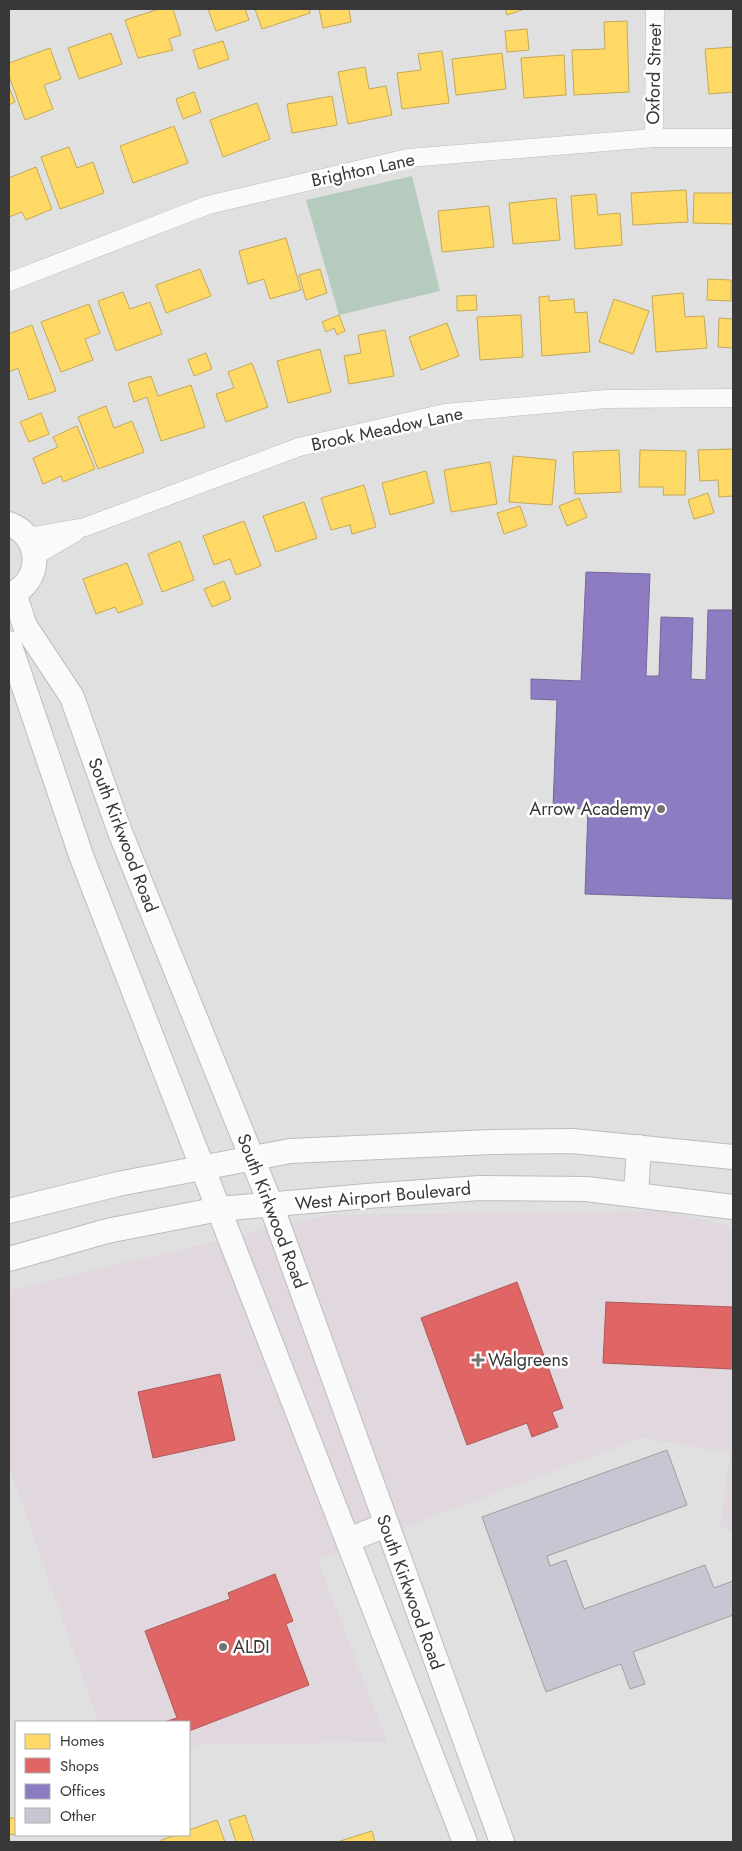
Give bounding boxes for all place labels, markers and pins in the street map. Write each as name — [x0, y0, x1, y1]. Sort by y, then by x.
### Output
place label: Arrow Academy — [529, 796, 651, 822]
marker: Arrow Academy — [655, 803, 667, 815]
place label: Walgreens — [488, 1347, 568, 1373]
marker: Walgreens — [472, 1354, 484, 1366]
place label: ALDI — [233, 1634, 270, 1660]
marker: ALDI — [217, 1641, 229, 1653]

